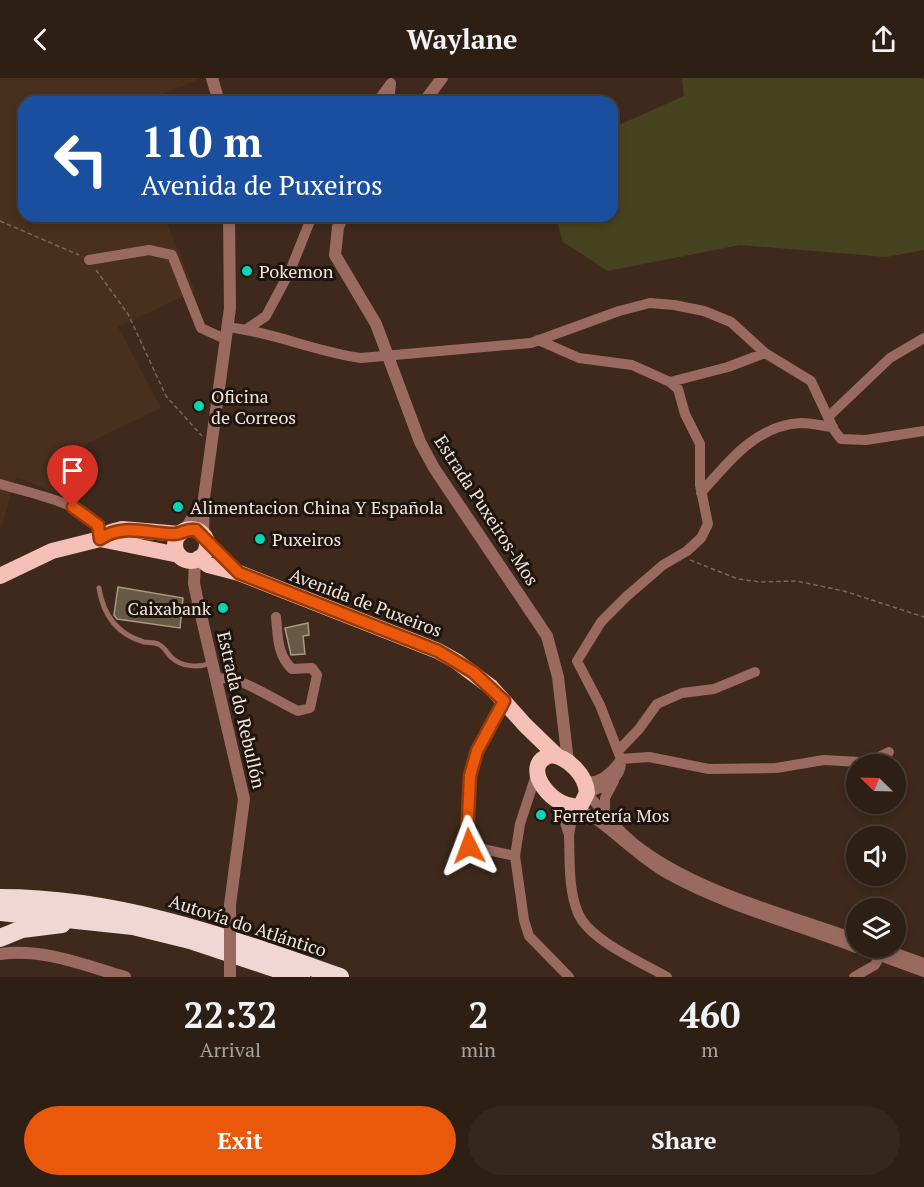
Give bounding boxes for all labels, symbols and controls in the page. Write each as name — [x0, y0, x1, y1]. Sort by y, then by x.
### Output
text: Waylane — [406, 21, 518, 57]
icon: back — [24, 23, 57, 56]
icon: share — [867, 23, 900, 56]
text: 110 m — [141, 113, 262, 169]
icon: left — [42, 120, 120, 198]
text: Avenida de Puxeiros — [141, 167, 383, 203]
place label: Pokemon — [259, 259, 334, 283]
marker: Pokemon — [240, 264, 254, 278]
place label: Oficina de Correos — [211, 384, 296, 429]
marker: Oficina de Correos — [192, 399, 206, 413]
street label: Estrada Puxeiros-Mos — [429, 430, 545, 590]
pin — [47, 445, 98, 507]
icon: arrive — [56, 454, 89, 487]
place label: Alimentacion China Y Española — [190, 495, 443, 519]
marker: Alimentacion China Y Española — [171, 500, 185, 514]
place label: Puxeiros — [272, 527, 341, 551]
marker: Puxeiros — [253, 532, 267, 546]
street label: Avenida de Puxeiros — [286, 562, 446, 642]
place label: Caixabank — [128, 596, 212, 620]
marker: Caixabank — [216, 601, 230, 615]
street label: Estrada do Rebullón — [212, 629, 272, 791]
north arrow — [846, 754, 906, 814]
map controls — [846, 754, 906, 958]
place label: Ferretería Mos — [553, 803, 670, 827]
marker: Ferretería Mos — [534, 808, 548, 822]
position arrow — [437, 814, 501, 878]
button: sound — [846, 826, 906, 886]
street label: Autovía do Atlántico — [166, 888, 330, 962]
button: layers — [846, 898, 906, 958]
text: 22:32 — [184, 991, 277, 1038]
text: 2 — [468, 991, 489, 1038]
text: 460 — [679, 991, 740, 1038]
text: Arrival — [200, 1036, 261, 1063]
text: min — [461, 1036, 496, 1063]
text: m — [701, 1036, 719, 1063]
button: Exit — [24, 1106, 456, 1175]
button: Share — [468, 1106, 900, 1175]

